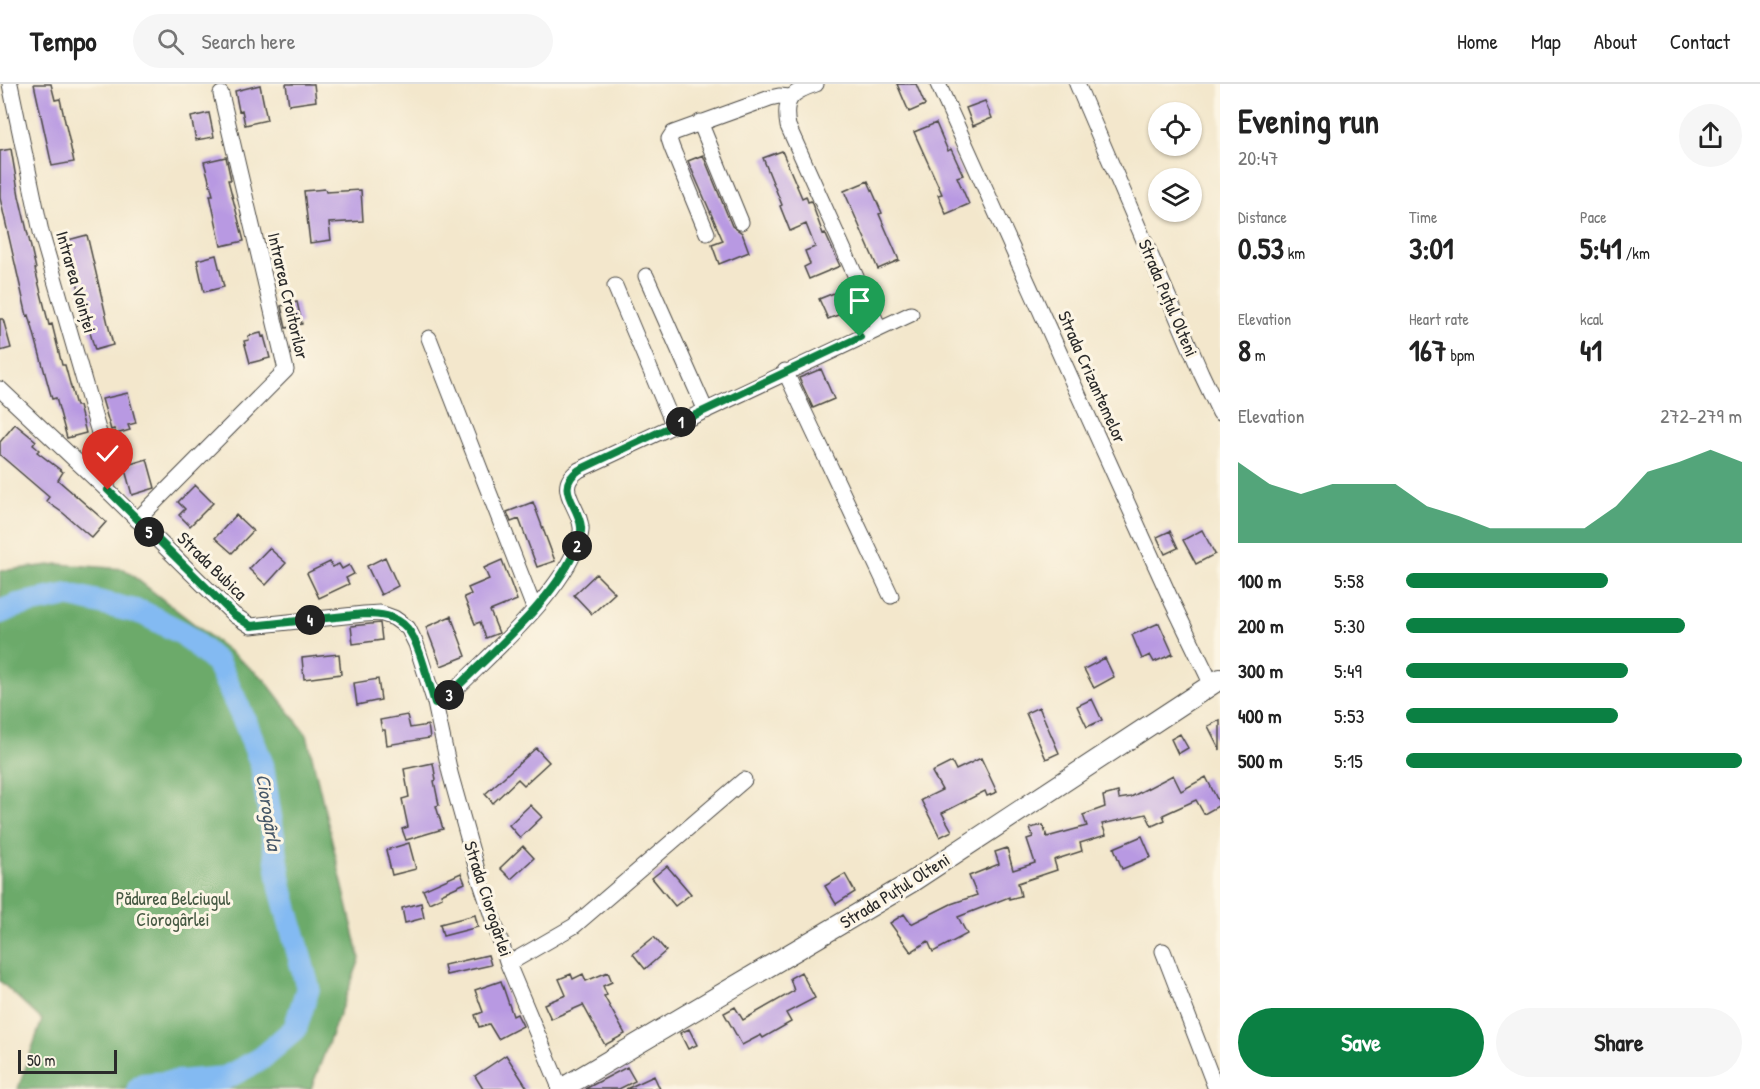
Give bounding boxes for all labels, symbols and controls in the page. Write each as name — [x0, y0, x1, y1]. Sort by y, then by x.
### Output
search box — [133, 14, 553, 68]
text: Tempo — [30, 22, 97, 60]
icon: search — [154, 25, 187, 58]
text: Search here — [202, 26, 296, 56]
text: Home — [1457, 27, 1498, 56]
text: Map — [1531, 27, 1561, 56]
text: About — [1594, 27, 1637, 56]
text: Contact — [1670, 27, 1730, 56]
text: Evening run — [1238, 99, 1379, 143]
map controls — [1148, 102, 1202, 222]
button: locate — [1148, 102, 1202, 156]
button: share — [1679, 104, 1742, 167]
text: 20:47 — [1238, 144, 1278, 171]
button: layers — [1148, 168, 1202, 222]
text: Distance — [1238, 206, 1287, 228]
text: Time — [1409, 206, 1437, 228]
text: Pace — [1580, 206, 1607, 228]
street label: Intrarea Voinței — [50, 228, 103, 336]
text: 0.53 — [1238, 228, 1284, 268]
text: 3:01 — [1409, 228, 1454, 268]
text: 5:41 — [1580, 228, 1622, 268]
street label: Intrarea Croitorilor — [262, 230, 315, 362]
street label: Strada Puțul Olteni — [1133, 235, 1204, 360]
text: km — [1284, 242, 1305, 264]
text: /km — [1622, 242, 1650, 264]
pin — [834, 275, 885, 337]
icon: arrive — [843, 284, 876, 317]
street label: Strada Crizantemelor — [1052, 307, 1133, 447]
text: Elevation — [1238, 308, 1291, 330]
text: Heart rate — [1409, 308, 1469, 330]
text: kcal — [1580, 308, 1603, 330]
text: 8 — [1238, 330, 1251, 370]
text: 167 — [1409, 330, 1447, 370]
text: 41 — [1580, 330, 1602, 370]
text: m — [1251, 344, 1266, 366]
text: bpm — [1447, 344, 1475, 366]
text: Elevation — [1238, 402, 1304, 429]
text: 272–279 m — [1660, 402, 1742, 429]
pin: 1 — [666, 407, 696, 437]
text: 1 — [678, 411, 684, 433]
pin — [82, 428, 133, 490]
icon: check — [91, 437, 124, 470]
pin: 5 — [134, 517, 164, 547]
text: 5 — [146, 521, 152, 543]
street label: Strada Bubica — [172, 526, 253, 605]
pin: 2 — [562, 531, 592, 561]
text: 2 — [573, 535, 581, 557]
text: 100 m — [1238, 567, 1281, 594]
text: 5:58 — [1334, 567, 1364, 594]
pin: 4 — [295, 605, 325, 635]
text: 4 — [307, 609, 313, 631]
text: 200 m — [1238, 612, 1283, 639]
text: 5:30 — [1334, 612, 1365, 639]
text: 300 m — [1238, 657, 1283, 684]
text: 5:49 — [1334, 657, 1362, 684]
pin: 3 — [434, 680, 464, 710]
text: 3 — [445, 684, 453, 706]
text: 400 m — [1238, 702, 1282, 729]
text: 5:53 — [1334, 702, 1365, 729]
text: 500 m — [1238, 747, 1283, 774]
text: 5:15 — [1334, 747, 1363, 774]
water label: Ciorogârla — [249, 772, 289, 854]
street label: Strada Ciorogârlei — [458, 838, 519, 960]
street label: Strada Puțul Olteni — [835, 847, 954, 934]
park label: Pădurea Belciugul Ciorogârlei — [116, 886, 230, 932]
button: Save — [1238, 1008, 1484, 1077]
button: Share — [1496, 1008, 1742, 1077]
scale bar — [18, 1047, 117, 1074]
text: 50 m — [27, 1049, 56, 1071]

